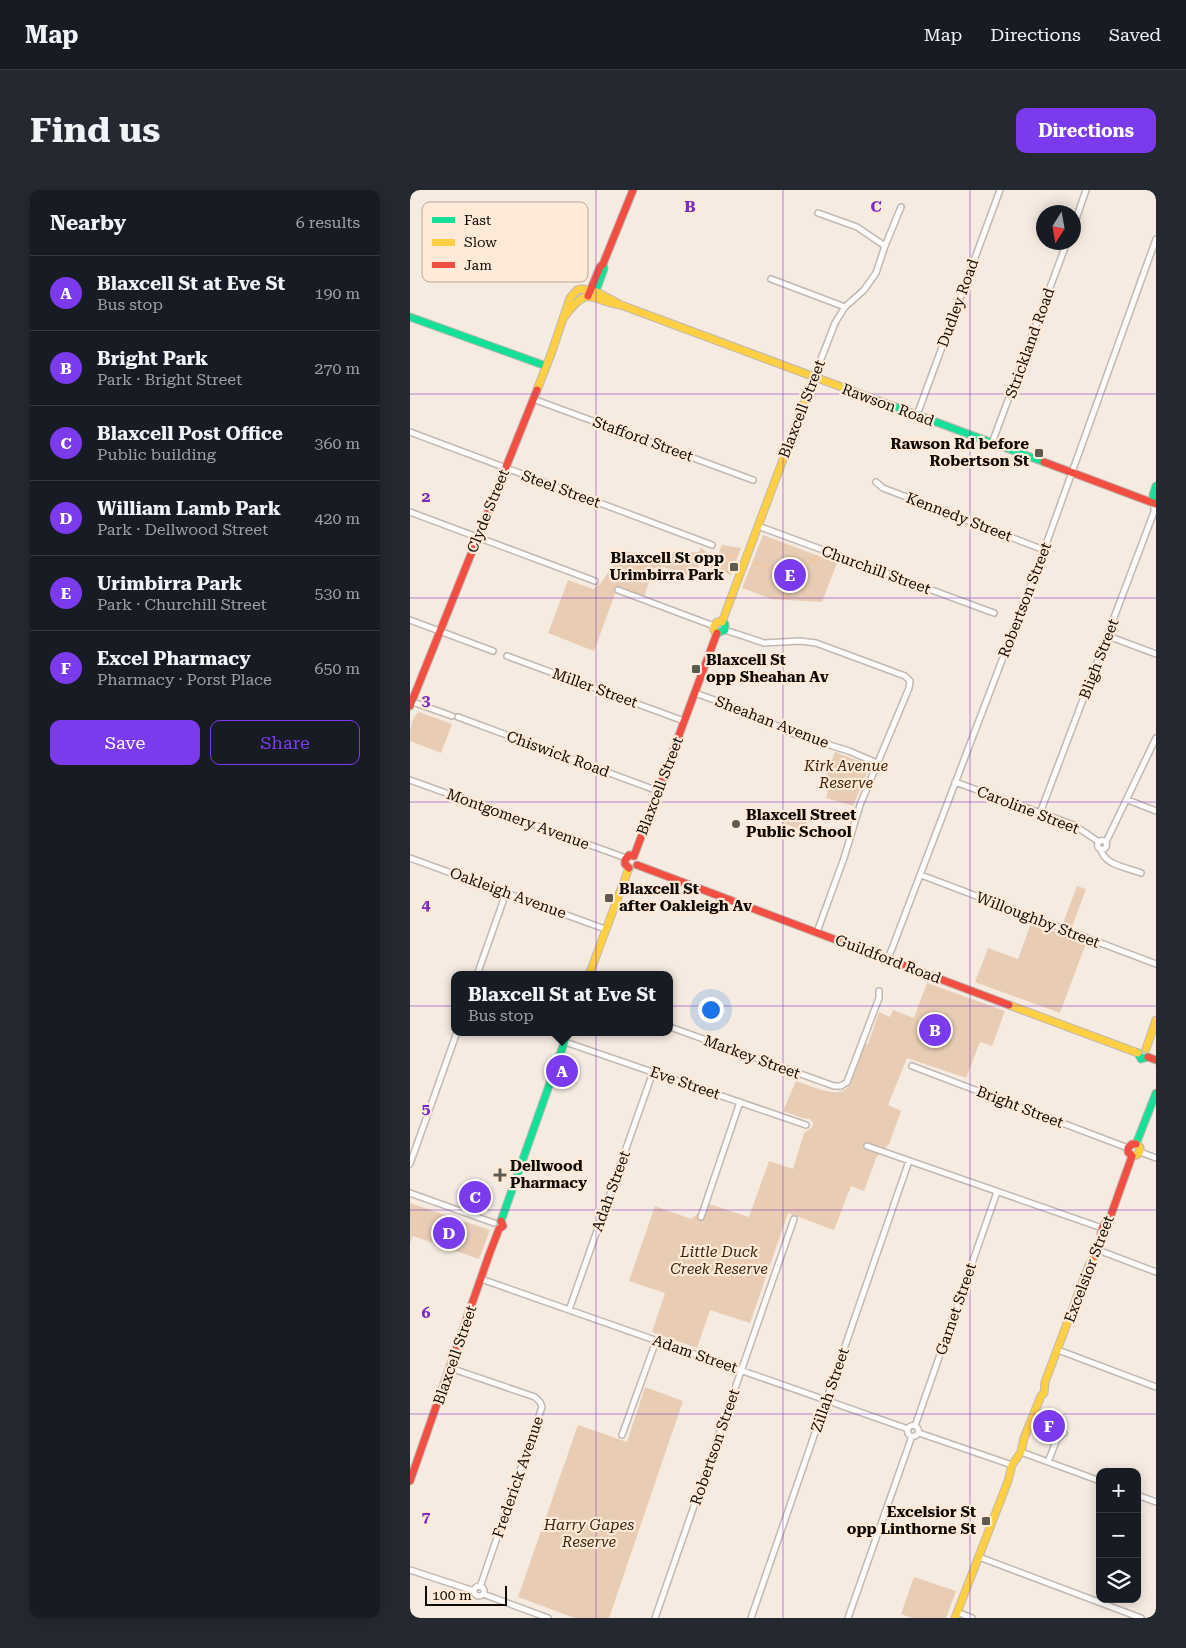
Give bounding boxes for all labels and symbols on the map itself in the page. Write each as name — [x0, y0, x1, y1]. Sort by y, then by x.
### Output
text: B — [684, 197, 696, 216]
text: C — [870, 197, 882, 216]
legend — [422, 202, 588, 282]
north arrow — [1036, 205, 1081, 250]
text: Fast — [464, 212, 491, 228]
text: Slow — [464, 234, 497, 250]
street label: Dudley Road — [934, 256, 982, 350]
text: Jam — [464, 257, 492, 273]
street label: Strickland Road — [1002, 285, 1058, 401]
street label: Blaxcell Street — [775, 357, 829, 461]
street label: Rawson Road — [839, 380, 937, 430]
street label: Stafford Street — [590, 413, 696, 466]
place label: Rawson Rd before Robertson St — [890, 435, 1029, 470]
marker: Rawson Rd before Robertson St — [1033, 447, 1045, 459]
street label: Clyde Street — [463, 466, 513, 555]
street label: Steel Street — [519, 466, 603, 512]
text: 2 — [422, 487, 431, 506]
street label: Kennedy Street — [904, 489, 1015, 546]
street label: Robertson Street — [995, 539, 1055, 660]
street label: Churchill Street — [819, 542, 933, 598]
place label: Blaxcell St opp Urimbirra Park — [609, 549, 725, 584]
pin: E — [774, 556, 806, 594]
marker: Blaxcell St opp Urimbirra Park — [728, 561, 740, 573]
street label: Bligh Street — [1075, 616, 1123, 702]
place label: Blaxcell St opp Sheahan Av — [706, 651, 829, 686]
marker: Blaxcell St opp Sheahan Av — [690, 663, 702, 675]
street label: Miller Street — [550, 664, 641, 712]
text: 3 — [422, 691, 431, 710]
street label: Sheahan Avenue — [713, 692, 831, 752]
street label: Chiswick Road — [504, 727, 612, 781]
street label: Blaxcell Street — [633, 734, 687, 838]
park label: Kirk Avenue Reserve — [803, 757, 888, 792]
street label: Caroline Street — [974, 782, 1082, 838]
street label: Montgomery Avenue — [444, 785, 592, 853]
place label: Blaxcell Street Public School — [746, 806, 856, 841]
marker: Blaxcell Street Public School — [730, 818, 742, 830]
street label: Oakleigh Avenue — [447, 864, 569, 922]
place label: Blaxcell St after Oakleigh Av — [619, 880, 752, 915]
street label: Willoughby Street — [974, 888, 1103, 952]
marker: Blaxcell St after Oakleigh Av — [603, 892, 615, 904]
text: 4 — [422, 895, 431, 914]
street label: Guildford Road — [833, 931, 944, 988]
your location — [698, 997, 724, 1023]
pin: B — [919, 1011, 951, 1049]
street label: Markey Street — [701, 1031, 803, 1083]
pin: A — [546, 1052, 578, 1090]
street label: Eve Street — [648, 1063, 723, 1104]
street label: Bright Street — [974, 1082, 1066, 1132]
text: 5 — [422, 1099, 431, 1118]
street label: Adah Street — [588, 1148, 634, 1234]
place label: Dellwood Pharmacy — [510, 1157, 587, 1192]
marker: Dellwood Pharmacy — [494, 1169, 506, 1181]
pin: C — [459, 1178, 491, 1216]
street label: Excelsior Street — [1060, 1213, 1118, 1325]
pin: D — [433, 1214, 465, 1252]
park label: Little Duck Creek Reserve — [670, 1243, 768, 1278]
street label: Garnet Street — [932, 1260, 980, 1358]
text: 6 — [422, 1303, 431, 1322]
street label: Blaxcell Street — [430, 1303, 481, 1407]
street label: Adam Street — [650, 1331, 740, 1377]
street label: Zillah Street — [807, 1345, 853, 1435]
street label: Robertson Street — [687, 1386, 744, 1508]
pin: F — [1033, 1407, 1065, 1445]
street label: Frederick Avenue — [489, 1414, 547, 1540]
place label: Excelsior St opp Linthorne St — [847, 1503, 976, 1538]
text: 7 — [422, 1507, 431, 1526]
marker: Excelsior St opp Linthorne St — [980, 1515, 992, 1527]
park label: Harry Gapes Reserve — [543, 1516, 634, 1551]
scale bar — [425, 1583, 508, 1606]

